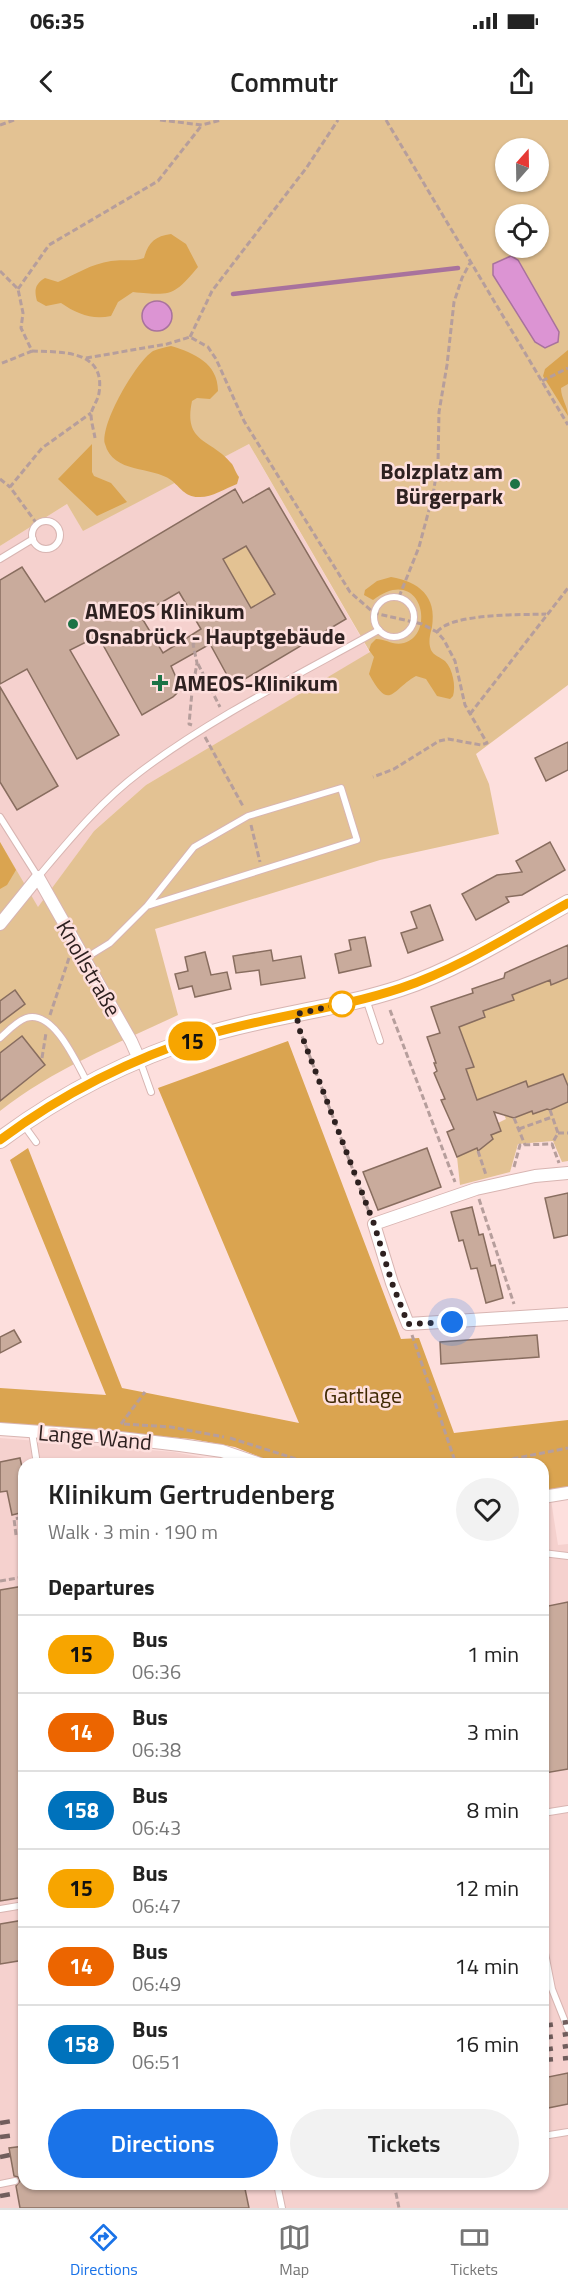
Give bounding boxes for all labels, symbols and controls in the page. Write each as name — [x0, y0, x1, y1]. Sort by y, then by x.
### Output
text: 06:35 — [30, 4, 85, 38]
text: Commutr — [230, 61, 338, 102]
icon: back — [30, 65, 63, 98]
icon: share — [505, 65, 538, 98]
north arrow — [495, 138, 549, 192]
map controls — [495, 138, 549, 258]
button: locate — [495, 204, 549, 258]
place label: Bolzplatz am Bürgerpark — [380, 454, 504, 513]
marker: Bolzplatz am Bürgerpark — [508, 477, 522, 491]
place label: AMEOS Klinikum Osnabrück - Hauptgebäude — [85, 594, 345, 653]
marker: AMEOS Klinikum Osnabrück - Hauptgebäude — [66, 617, 80, 631]
place label: AMEOS-Klinikum — [174, 666, 338, 700]
marker: AMEOS-Klinikum — [151, 674, 169, 692]
street label: Knollstraße — [48, 913, 130, 1023]
unlabelled marker — [329, 991, 355, 1017]
line badge: 15 — [165, 1022, 219, 1060]
text: 15 — [180, 1025, 204, 1057]
your location — [437, 1307, 467, 1337]
park label: Gartlage — [324, 1378, 402, 1412]
street label: Lange Wand — [37, 1415, 153, 1459]
text: Klinikum Gertrudenberg — [48, 1472, 334, 1515]
button: heart — [456, 1478, 519, 1541]
text: Walk · 3 min · 190 m — [48, 1516, 218, 1547]
text: Departures — [48, 1570, 155, 1604]
text: Bus — [132, 1622, 168, 1656]
text: 1 min — [467, 1637, 519, 1671]
text: 15 — [69, 1638, 93, 1670]
text: 06:36 — [132, 1656, 181, 1687]
text: Bus — [132, 1700, 168, 1734]
text: 3 min — [467, 1715, 519, 1749]
text: 14 — [69, 1716, 93, 1748]
text: 06:38 — [132, 1734, 181, 1765]
text: Bus — [132, 1778, 168, 1812]
text: 8 min — [467, 1793, 519, 1827]
text: 158 — [63, 1794, 99, 1826]
text: 06:43 — [132, 1812, 181, 1843]
text: Bus — [132, 1856, 168, 1890]
text: 12 min — [454, 1871, 519, 1905]
text: 15 — [69, 1872, 93, 1904]
text: 06:47 — [132, 1890, 181, 1921]
text: Bus — [132, 1934, 168, 1968]
text: 14 min — [454, 1949, 519, 1983]
text: 14 — [69, 1950, 93, 1982]
text: 06:49 — [132, 1968, 181, 1999]
text: Bus — [132, 2012, 168, 2046]
text: 16 min — [454, 2027, 519, 2061]
text: 158 — [63, 2028, 99, 2060]
text: 06:51 — [132, 2046, 181, 2077]
button: Directions — [48, 2109, 278, 2178]
button: Tickets — [290, 2109, 519, 2178]
tab: Directions — [70, 2221, 138, 2281]
tab: Map — [278, 2221, 311, 2281]
tab: Tickets — [451, 2221, 498, 2281]

